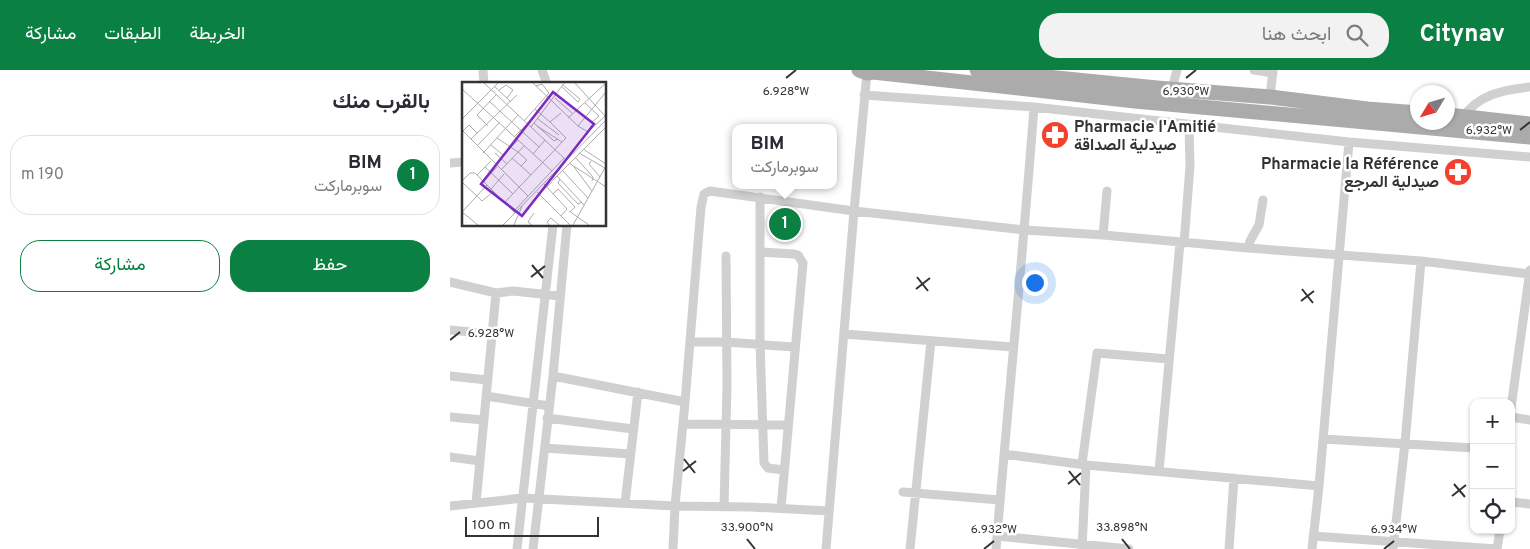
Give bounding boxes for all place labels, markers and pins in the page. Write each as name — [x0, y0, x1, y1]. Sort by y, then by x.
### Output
place label: Pharmacie l'Amitié صيدلية الصداقة — [1074, 118, 1216, 156]
pharmacy icon: Pharmacie l'Amitié صيدلية الصداقة — [1040, 120, 1070, 150]
place label: Pharmacie la Référence صيدلية المرجع — [1261, 155, 1439, 193]
pharmacy icon: Pharmacie la Référence صيدلية المرجع — [1443, 157, 1473, 187]
pin: 1 — [769, 205, 801, 243]

